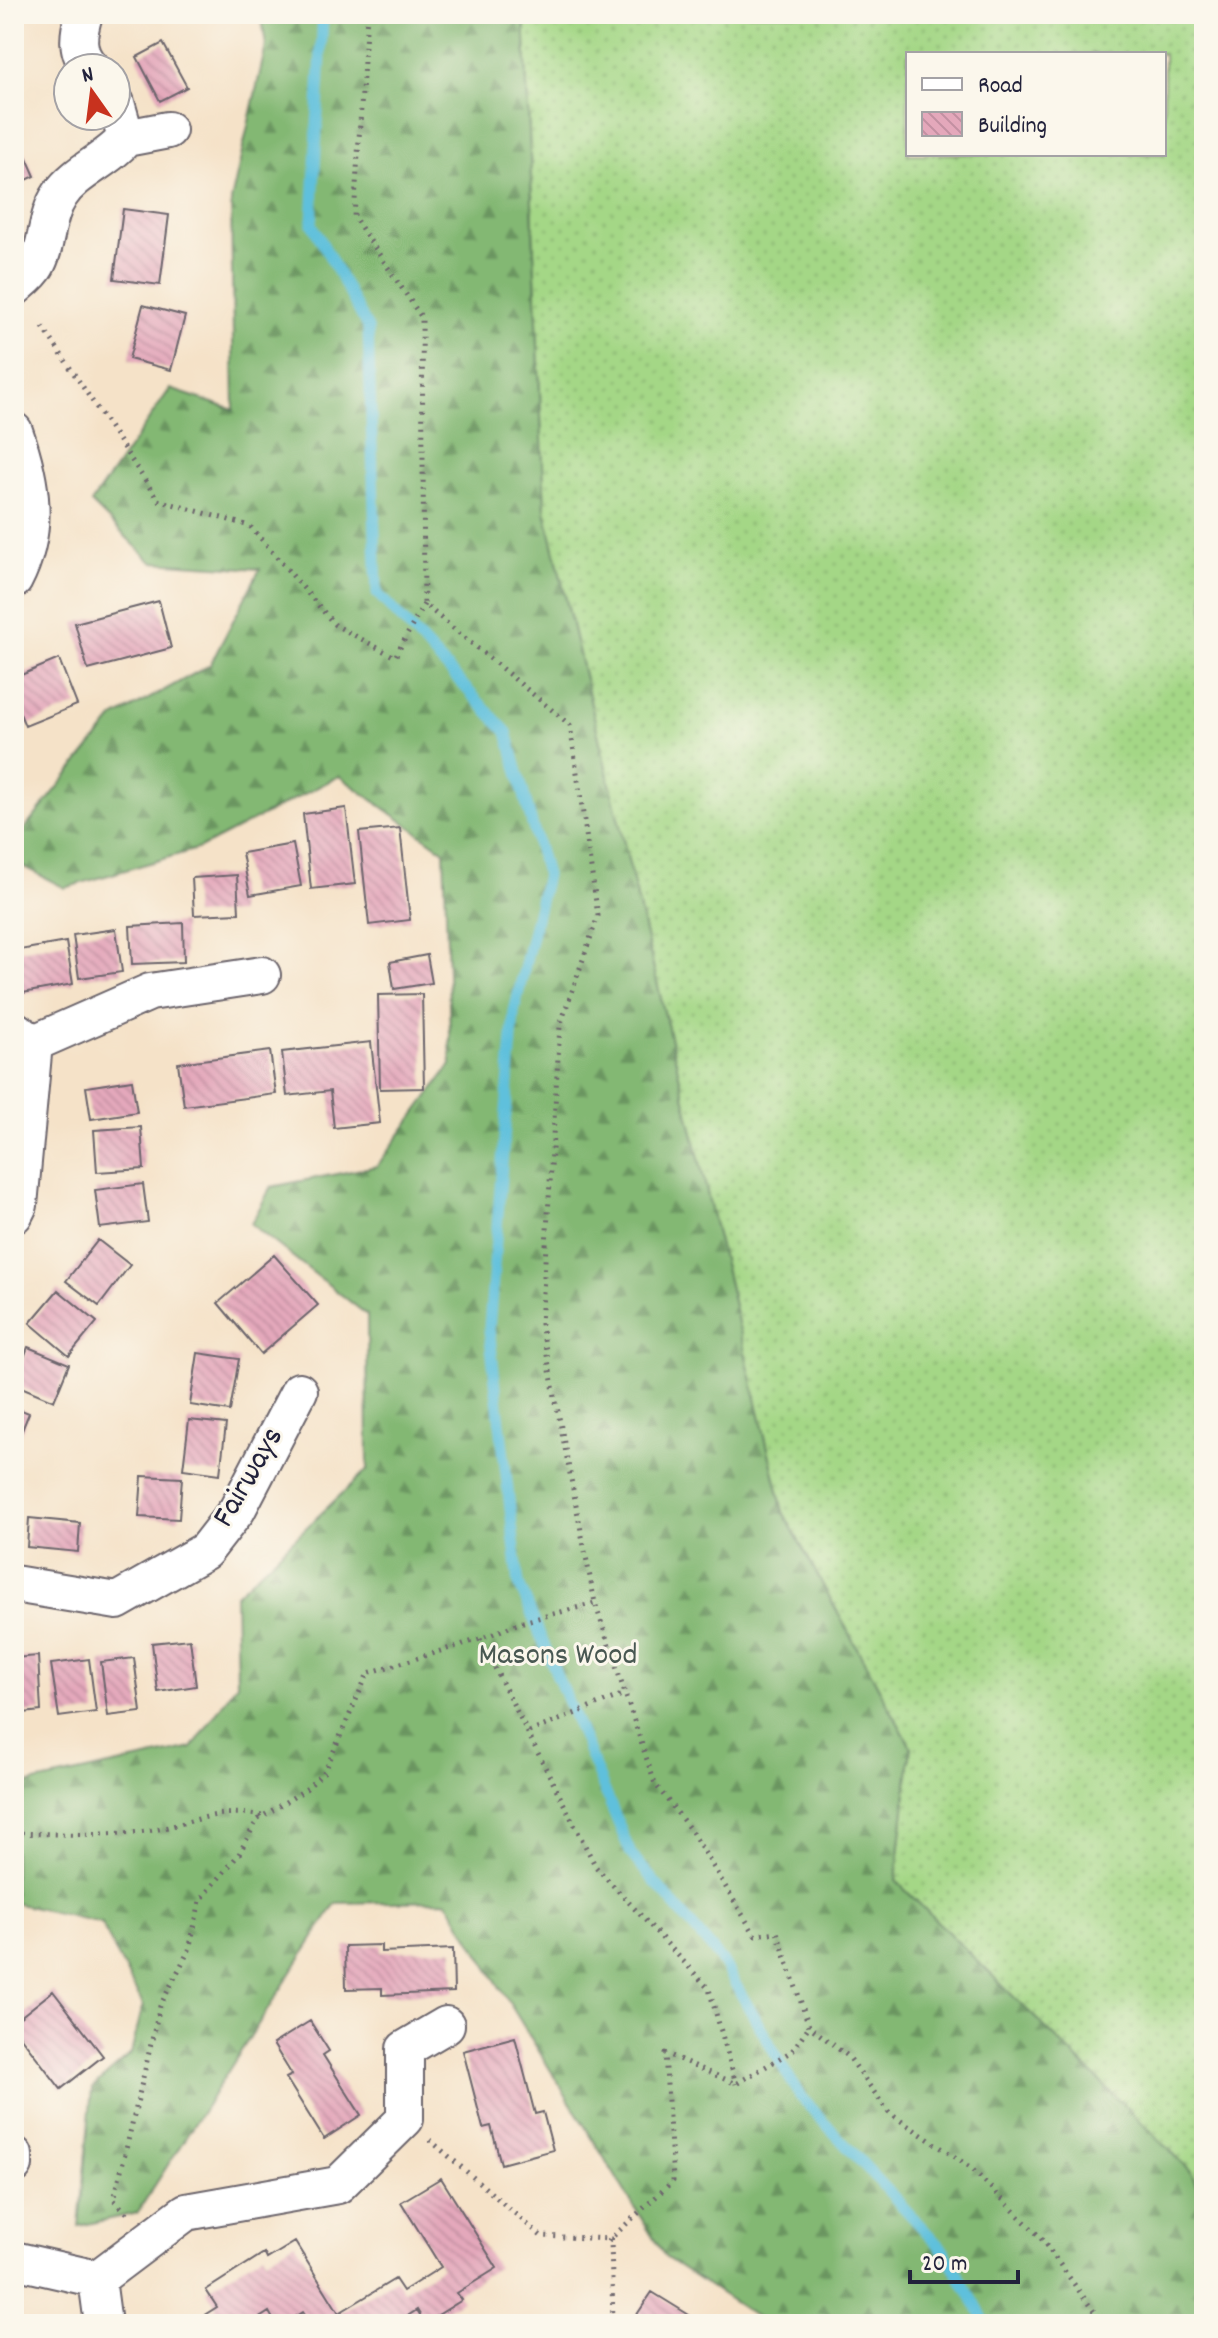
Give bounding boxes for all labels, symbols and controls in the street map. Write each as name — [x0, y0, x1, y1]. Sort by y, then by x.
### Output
north arrow — [52, 52, 132, 132]
legend — [906, 52, 1166, 156]
text: N — [79, 60, 97, 92]
text: Road — [978, 70, 1023, 104]
text: Building — [978, 110, 1047, 144]
street label: Fairways — [203, 1419, 297, 1537]
park label: Masons Wood — [479, 1634, 637, 1680]
scale bar — [910, 2234, 1018, 2284]
text: 20 m — [922, 2248, 968, 2282]

